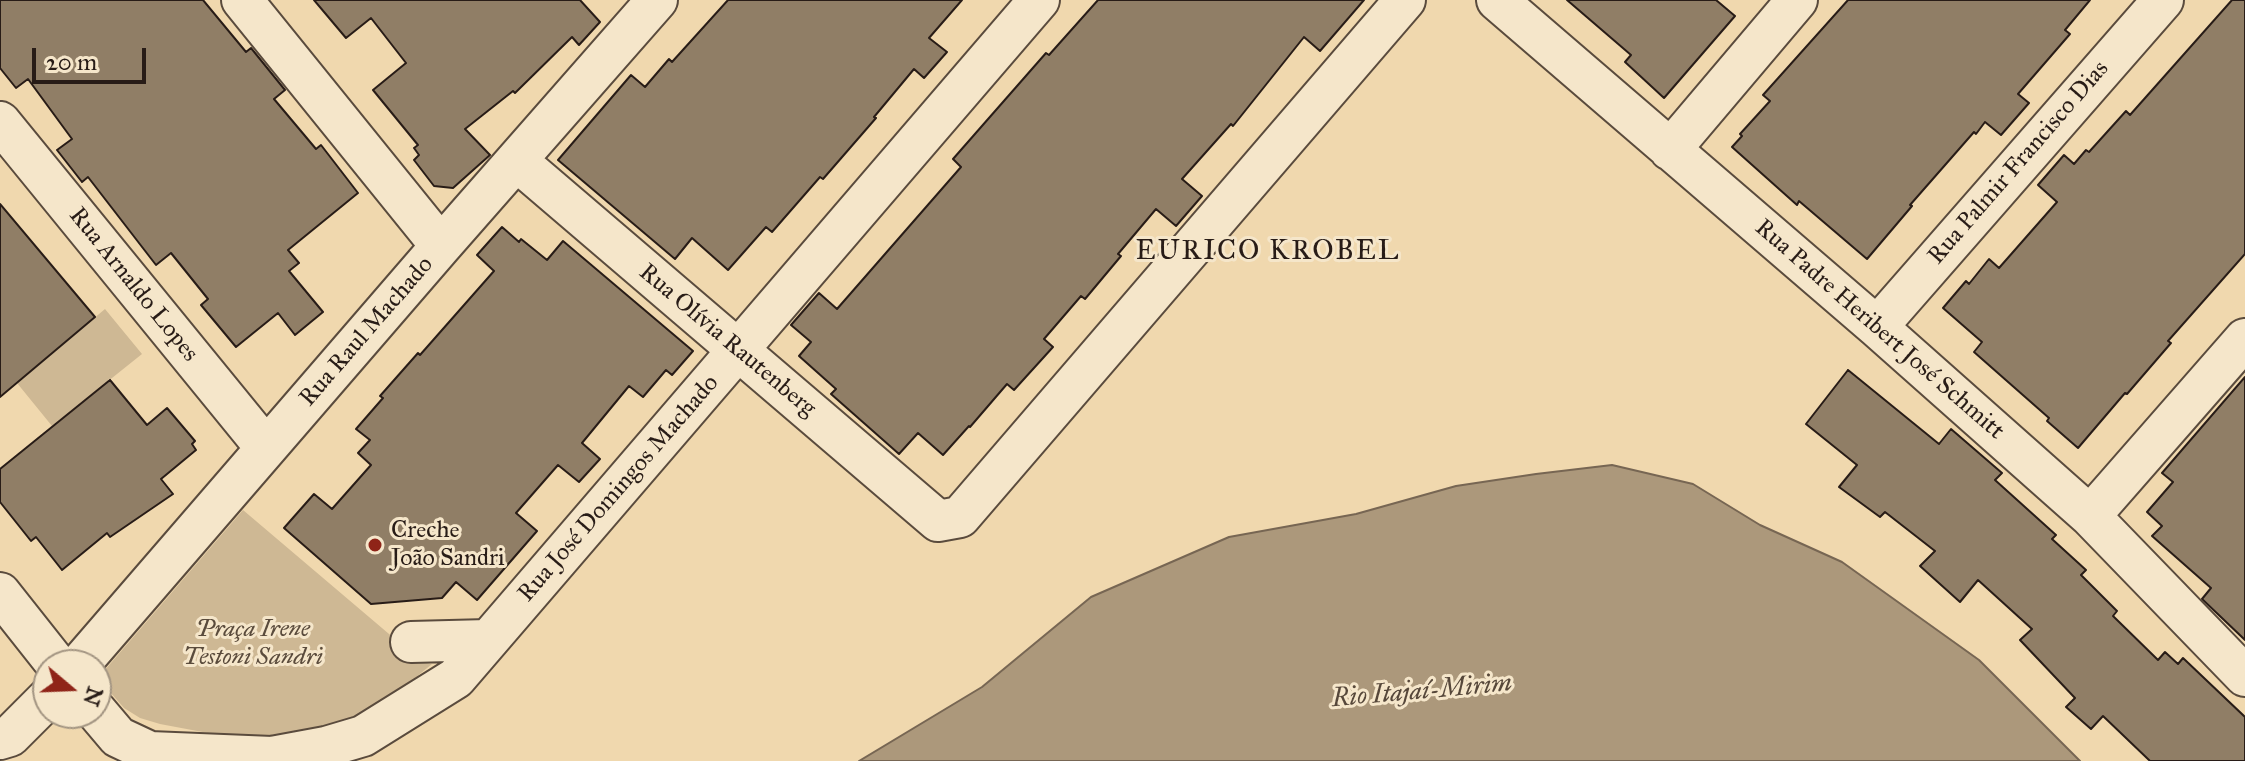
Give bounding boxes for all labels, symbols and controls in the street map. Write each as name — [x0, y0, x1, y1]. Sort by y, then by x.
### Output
scale bar — [36, 32, 150, 82]
text: 20 m — [46, 47, 97, 77]
street label: Rua Palmir Francisco Dias — [1923, 55, 2115, 271]
street label: Rua Arnaldo Lopes — [62, 202, 204, 368]
street label: Rua Padre Heribert José Schmitt — [1748, 214, 2010, 446]
district label: EURICO KROBEL — [1136, 235, 1400, 269]
street label: Rua Raul Machado — [294, 251, 440, 413]
street label: Rua Olívia Rautenberg — [633, 258, 821, 424]
street label: Rua José Domingos Machado — [513, 370, 725, 608]
place label: Creche João Sandri — [391, 517, 505, 573]
marker: Creche João Sandri — [366, 536, 384, 554]
park label: Praça Irene Testoni Sandri — [183, 616, 323, 672]
north arrow — [32, 649, 112, 729]
water label: Rio Itajaí-Mirim — [1331, 669, 1513, 715]
text: N — [77, 683, 109, 710]

